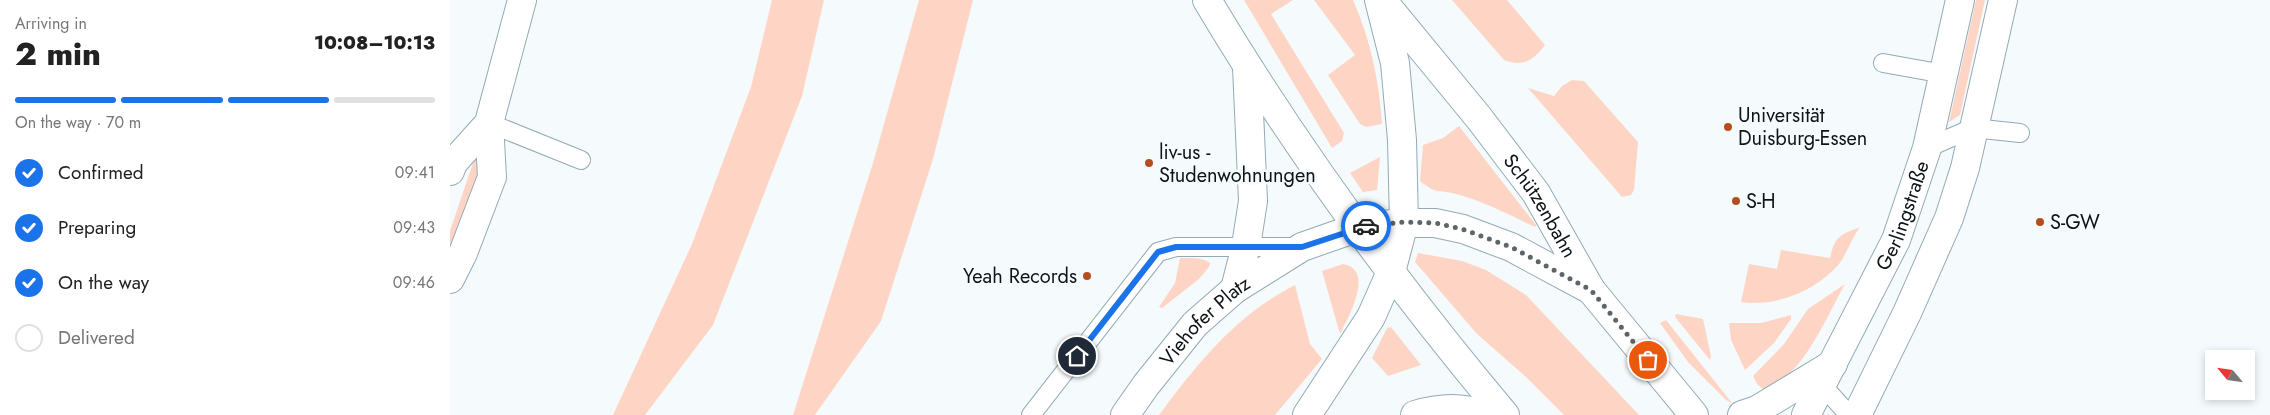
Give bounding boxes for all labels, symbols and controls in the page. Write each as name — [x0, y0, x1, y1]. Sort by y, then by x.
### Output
text: Arriving in — [15, 12, 87, 35]
text: 10:08–10:13 — [314, 29, 435, 56]
text: 2 min — [15, 31, 101, 77]
place label: Universität Duisburg-Essen — [1738, 101, 1867, 153]
text: On the way · 70 m — [15, 111, 141, 134]
marker: Universität Duisburg-Essen — [1722, 121, 1734, 133]
place label: liv-us - Studenwohnungen — [1159, 138, 1316, 190]
street label: Schützenbahn — [1496, 148, 1584, 263]
marker: liv-us - Studenwohnungen — [1143, 157, 1155, 169]
street label: Gerlingstraße — [1869, 157, 1937, 276]
icon: check — [15, 159, 43, 187]
text: Confirmed — [58, 159, 144, 186]
text: 09:41 — [395, 161, 435, 184]
place label: S-H — [1746, 187, 1775, 216]
marker: S-H — [1730, 195, 1742, 207]
courier — [1341, 201, 1391, 251]
place label: S-GW — [2050, 208, 2100, 237]
icon: car — [1352, 212, 1380, 240]
icon: check — [15, 214, 43, 242]
text: Preparing — [58, 214, 136, 241]
text: 09:43 — [393, 216, 435, 239]
marker: S-GW — [2034, 216, 2046, 228]
place label: Yeah Records — [963, 262, 1077, 291]
icon: check — [15, 269, 43, 297]
text: On the way — [58, 269, 149, 296]
street label: Viehofer Platz — [1153, 269, 1256, 372]
marker: Yeah Records — [1081, 270, 1093, 282]
text: 09:46 — [393, 271, 435, 294]
text: Delivered — [58, 324, 135, 351]
pin — [1056, 335, 1098, 377]
pin — [1627, 339, 1669, 381]
icon: home — [1063, 342, 1091, 370]
icon: bag — [1634, 346, 1662, 374]
north arrow — [2205, 350, 2255, 400]
map controls — [2205, 350, 2255, 400]

